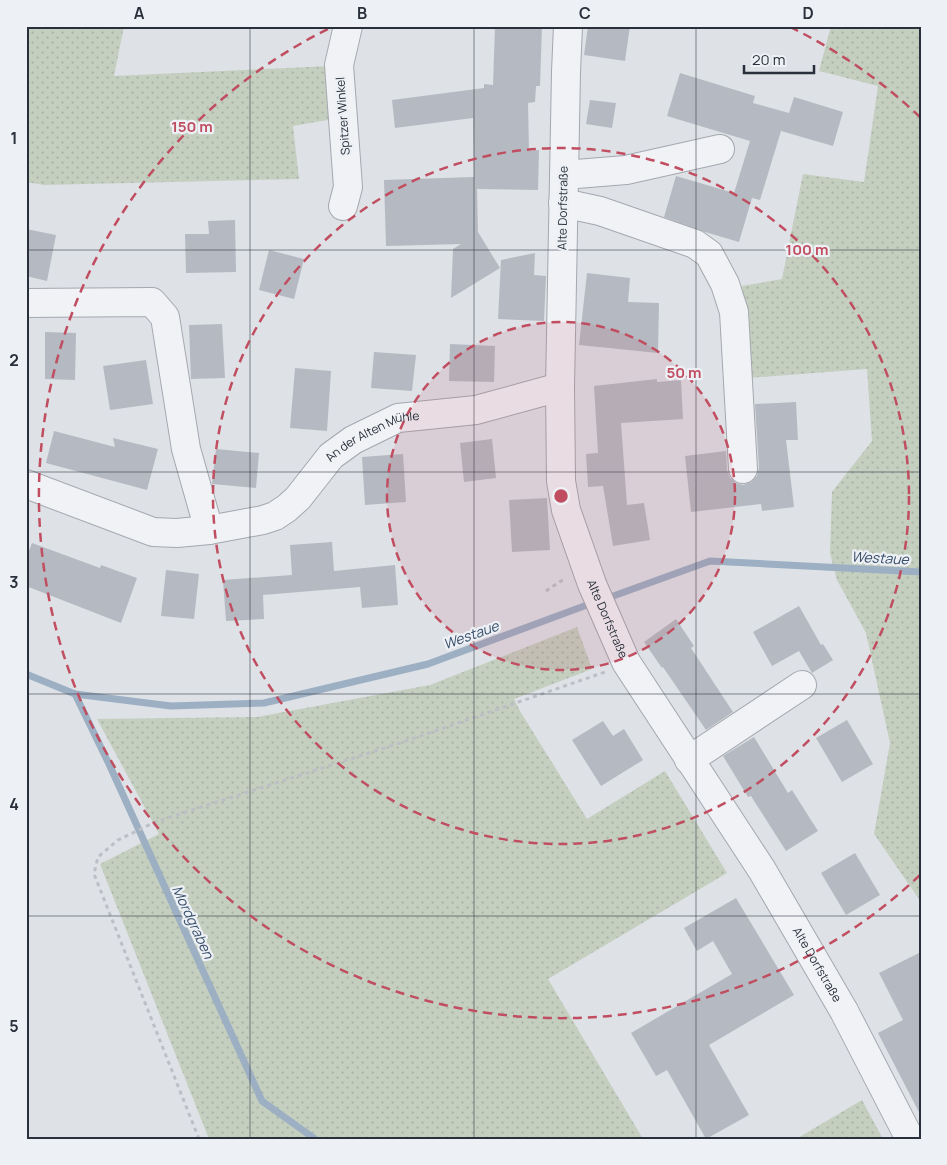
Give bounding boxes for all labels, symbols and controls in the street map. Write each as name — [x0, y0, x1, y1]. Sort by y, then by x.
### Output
text: A — [134, 2, 145, 24]
text: B — [357, 2, 367, 24]
text: C — [579, 2, 591, 24]
text: D — [802, 2, 814, 24]
scale bar — [744, 42, 814, 74]
text: 20 m — [752, 49, 785, 70]
street label: Spitzer Winkel — [331, 76, 354, 156]
text: 150 m — [171, 116, 213, 137]
text: 1 — [10, 127, 18, 149]
street label: Alte Dorfstraße — [553, 166, 572, 250]
text: 100 m — [786, 239, 828, 260]
text: 2 — [9, 349, 19, 371]
text: 50 m — [666, 362, 702, 383]
street label: An der Alten Mühle — [321, 407, 420, 465]
centre of rings — [552, 487, 570, 505]
water label: Westaue — [851, 547, 910, 569]
text: 3 — [9, 571, 19, 593]
street label: Alte Dorfstraße — [583, 577, 632, 661]
water label: Westaue — [440, 615, 502, 653]
text: 4 — [9, 793, 19, 815]
water label: Mordgraben — [168, 882, 219, 962]
street label: Alte Dorfstraße — [789, 924, 846, 1005]
text: 5 — [9, 1015, 19, 1037]

